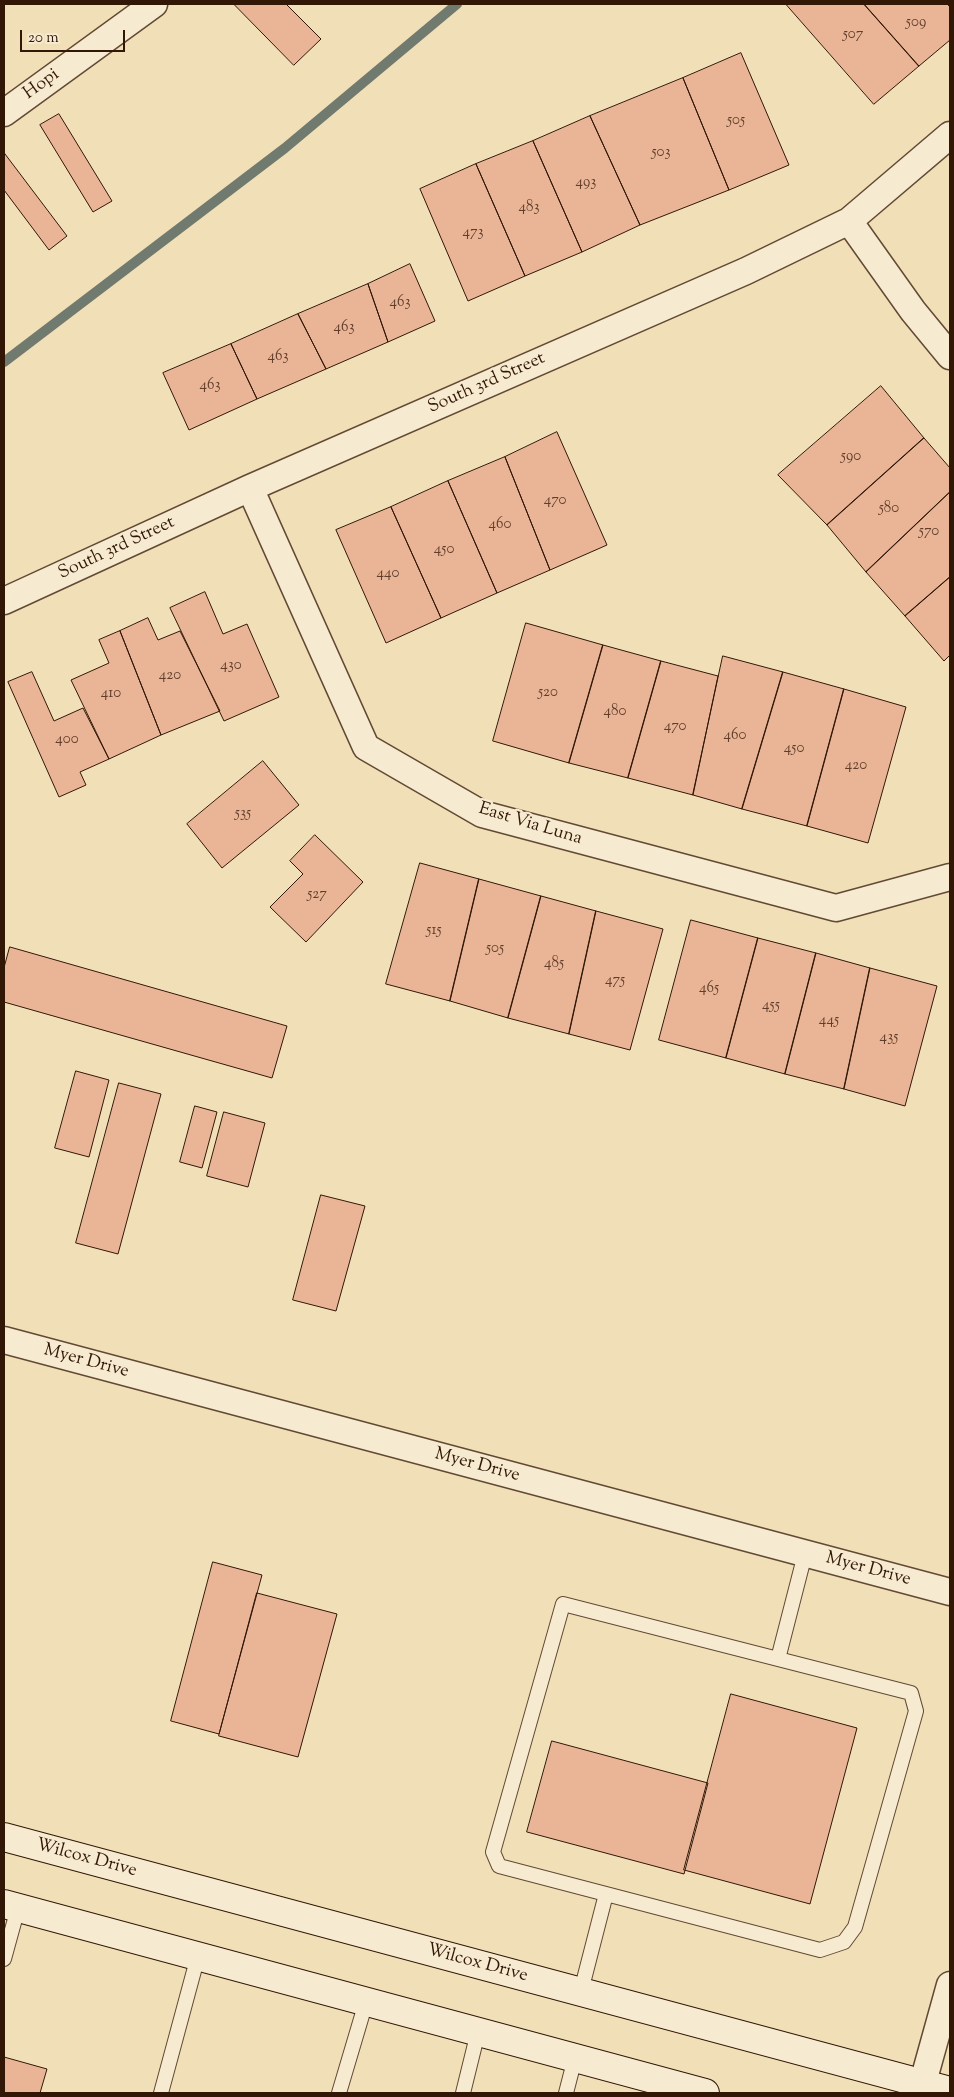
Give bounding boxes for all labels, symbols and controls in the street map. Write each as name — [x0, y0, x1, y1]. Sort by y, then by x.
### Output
house number: 509 — [906, 14, 926, 32]
scale bar — [22, 20, 128, 52]
house number: 507 — [843, 26, 863, 44]
text: 20 m — [28, 28, 59, 49]
street label: Hopi — [20, 65, 64, 105]
house number: 505 — [727, 112, 745, 130]
house number: 503 — [651, 144, 671, 162]
house number: 493 — [576, 174, 596, 192]
house number: 483 — [518, 199, 540, 217]
house number: 473 — [462, 224, 484, 242]
house number: 463 — [390, 294, 410, 312]
house number: 463 — [334, 319, 354, 337]
house number: 463 — [268, 348, 288, 366]
street label: South 3rd Street — [425, 349, 549, 419]
house number: 463 — [200, 377, 220, 395]
house number: 590 — [841, 448, 861, 466]
house number: 470 — [544, 492, 566, 510]
house number: 580 — [879, 500, 899, 518]
street label: South 3rd Street — [55, 513, 179, 585]
house number: 460 — [489, 516, 511, 534]
house number: 570 — [919, 523, 939, 541]
house number: 450 — [434, 541, 454, 559]
house number: 440 — [377, 565, 399, 583]
house number: 430 — [220, 657, 242, 675]
house number: 420 — [159, 667, 181, 685]
house number: 520 — [538, 684, 558, 702]
house number: 410 — [101, 685, 121, 703]
house number: 480 — [604, 703, 626, 721]
house number: 470 — [664, 718, 686, 736]
house number: 460 — [724, 727, 746, 745]
house number: 400 — [55, 731, 79, 749]
house number: 450 — [784, 740, 804, 758]
house number: 420 — [845, 757, 867, 775]
street label: East Via Luna — [476, 799, 584, 851]
house number: 535 — [235, 805, 251, 823]
house number: 527 — [307, 886, 327, 904]
house number: 515 — [426, 922, 442, 940]
house number: 505 — [486, 940, 504, 958]
house number: 485 — [544, 955, 564, 973]
house number: 475 — [605, 972, 625, 990]
house number: 465 — [699, 980, 719, 998]
house number: 455 — [762, 997, 780, 1015]
house number: 445 — [819, 1012, 839, 1030]
house number: 435 — [880, 1029, 898, 1047]
street label: Myer Drive — [41, 1340, 131, 1384]
street label: Myer Drive — [432, 1444, 522, 1488]
street label: Myer Drive — [823, 1548, 913, 1592]
street label: Wilcox Drive — [33, 1835, 139, 1883]
street label: Wilcox Drive — [424, 1940, 530, 1988]

